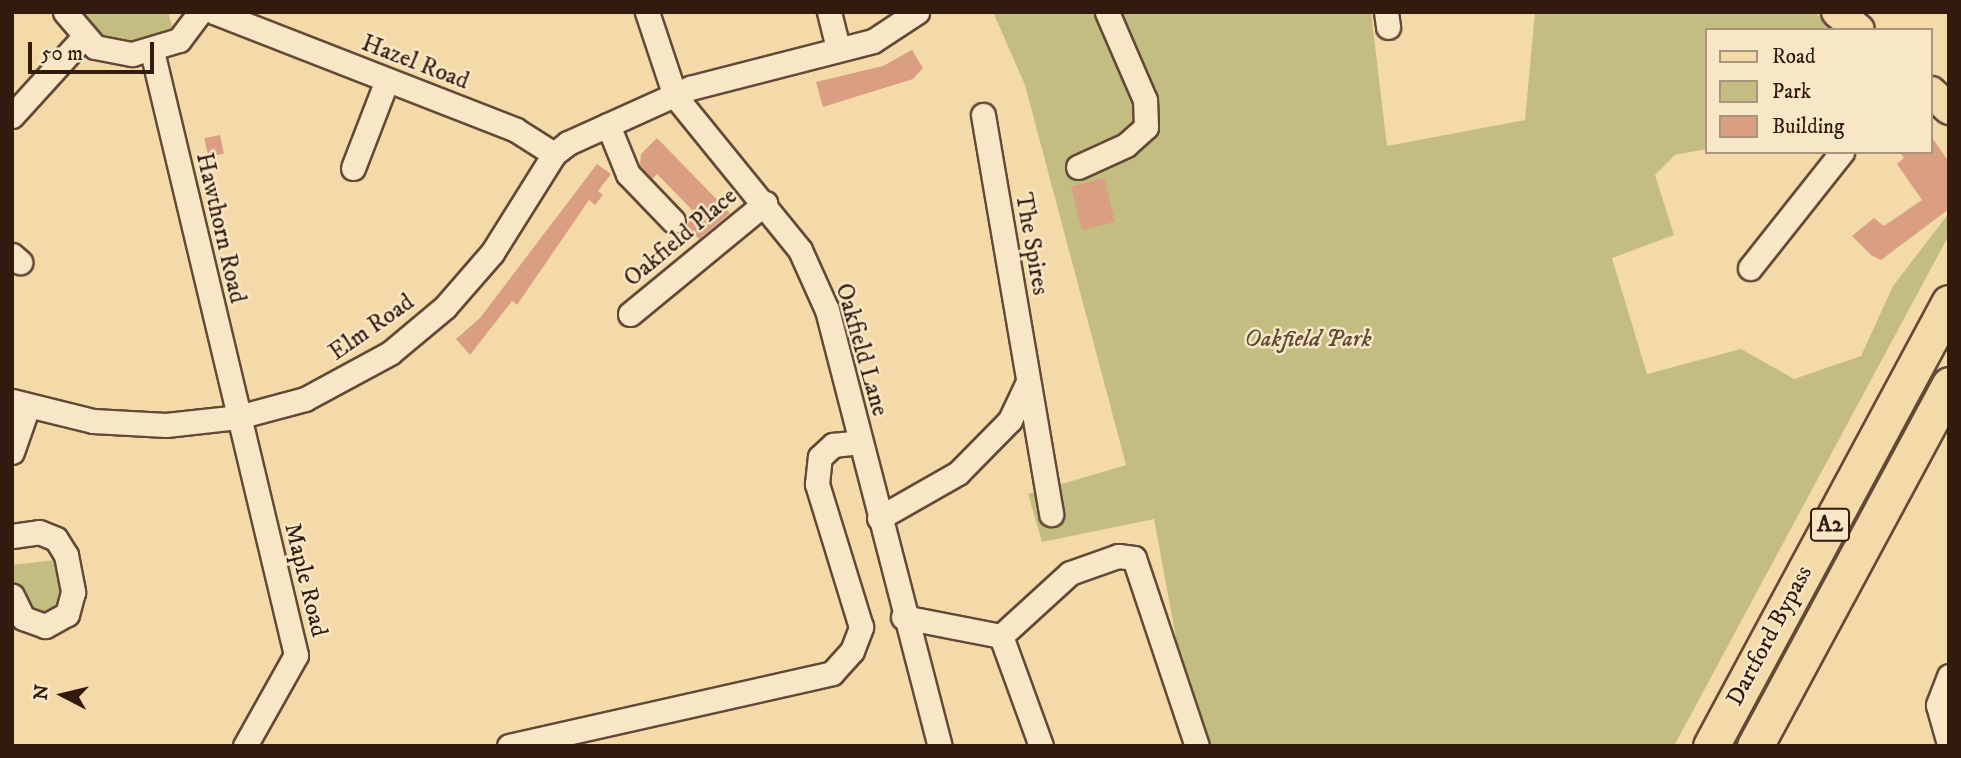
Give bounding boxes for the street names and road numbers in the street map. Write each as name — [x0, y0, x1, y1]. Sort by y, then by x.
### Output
street label: Hazel Road — [357, 29, 473, 97]
street label: Hawthorn Road — [189, 150, 251, 306]
street label: Oakfield Place — [619, 182, 743, 294]
street label: The Spires — [1008, 191, 1054, 297]
street label: Oakfield Lane — [828, 280, 894, 420]
street label: Elm Road — [324, 288, 420, 368]
road number: A2 — [1809, 505, 1851, 544]
street label: Maple Road — [277, 520, 333, 640]
street label: Dartford Bypass — [1721, 561, 1819, 711]

